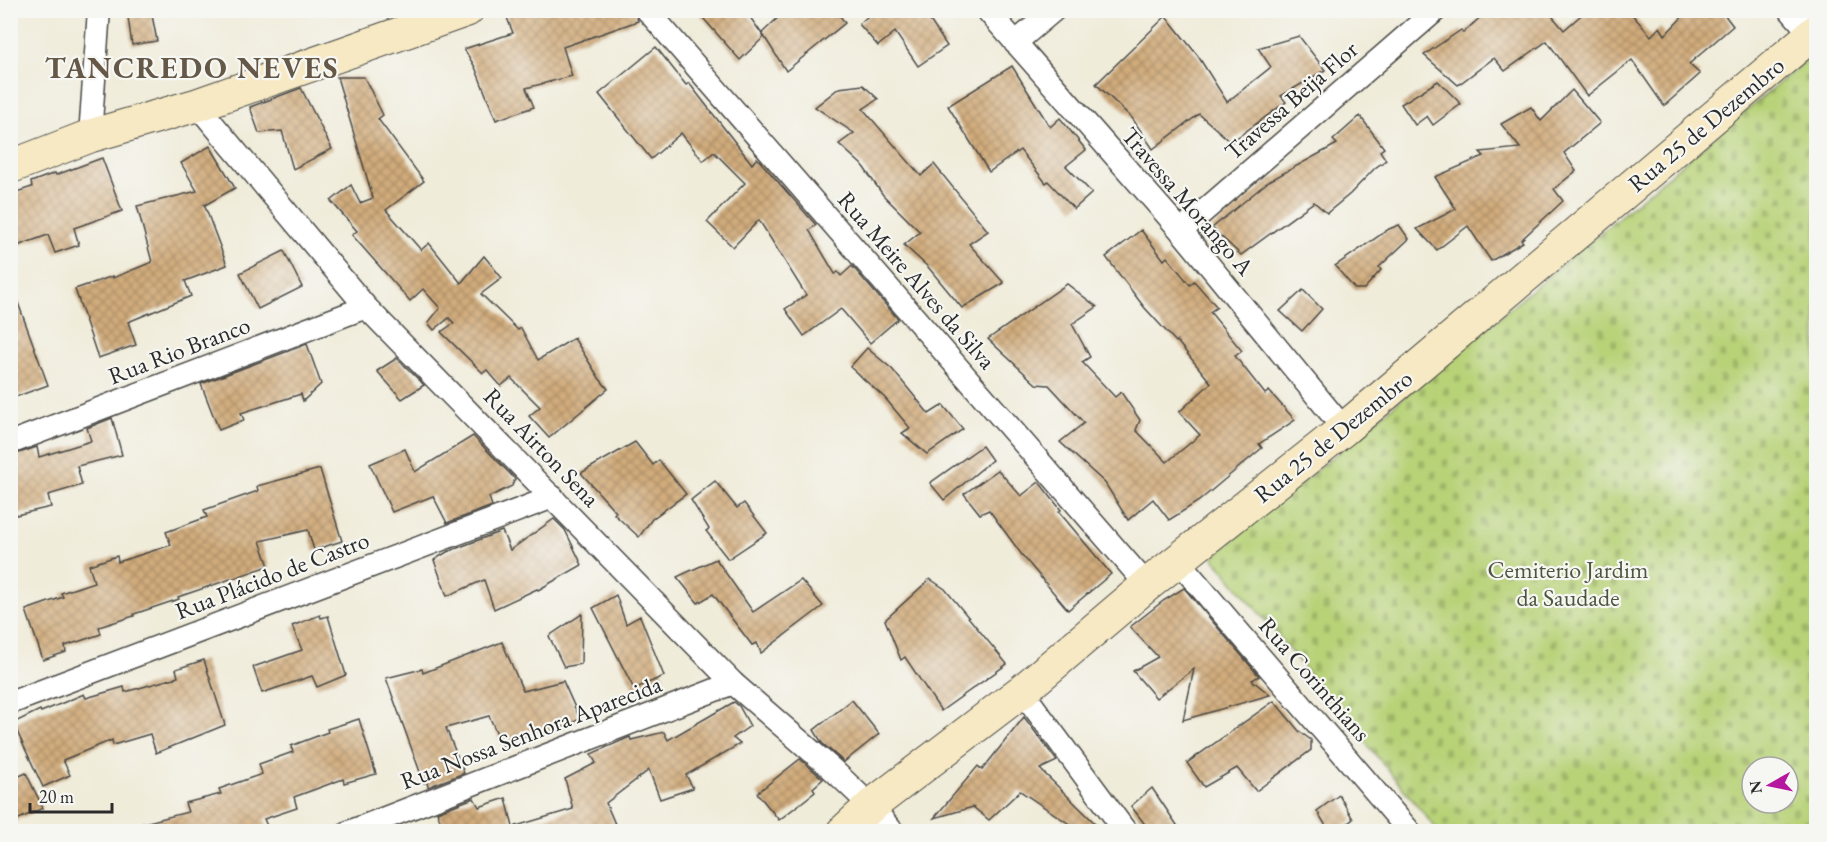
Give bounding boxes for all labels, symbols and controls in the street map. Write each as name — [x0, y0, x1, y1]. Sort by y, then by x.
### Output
street label: Travessa Beija Flor — [1218, 34, 1364, 166]
district label: TANCREDO NEVES — [45, 48, 339, 87]
street label: Rua 25 de Dezembro — [1621, 49, 1791, 199]
street label: Travessa Morango A — [1115, 120, 1261, 282]
street label: Rua Meire Alves da Silva — [831, 185, 1003, 376]
street label: Rua Rio Branco — [104, 309, 254, 391]
street label: Rua 25 de Dezembro — [1247, 362, 1419, 509]
street label: Rua Airton Sena — [477, 381, 607, 514]
street label: Rua Plácido de Castro — [171, 524, 373, 626]
park label: Cemiterio Jardim da Saudade — [1488, 554, 1649, 613]
street label: Rua Corinthians — [1252, 610, 1378, 748]
street label: Rua Nossa Senhora Aparecida — [396, 668, 666, 796]
north arrow — [1740, 755, 1800, 815]
scale bar — [30, 776, 112, 814]
text: N — [1744, 779, 1767, 795]
text: 20 m — [39, 785, 74, 808]

